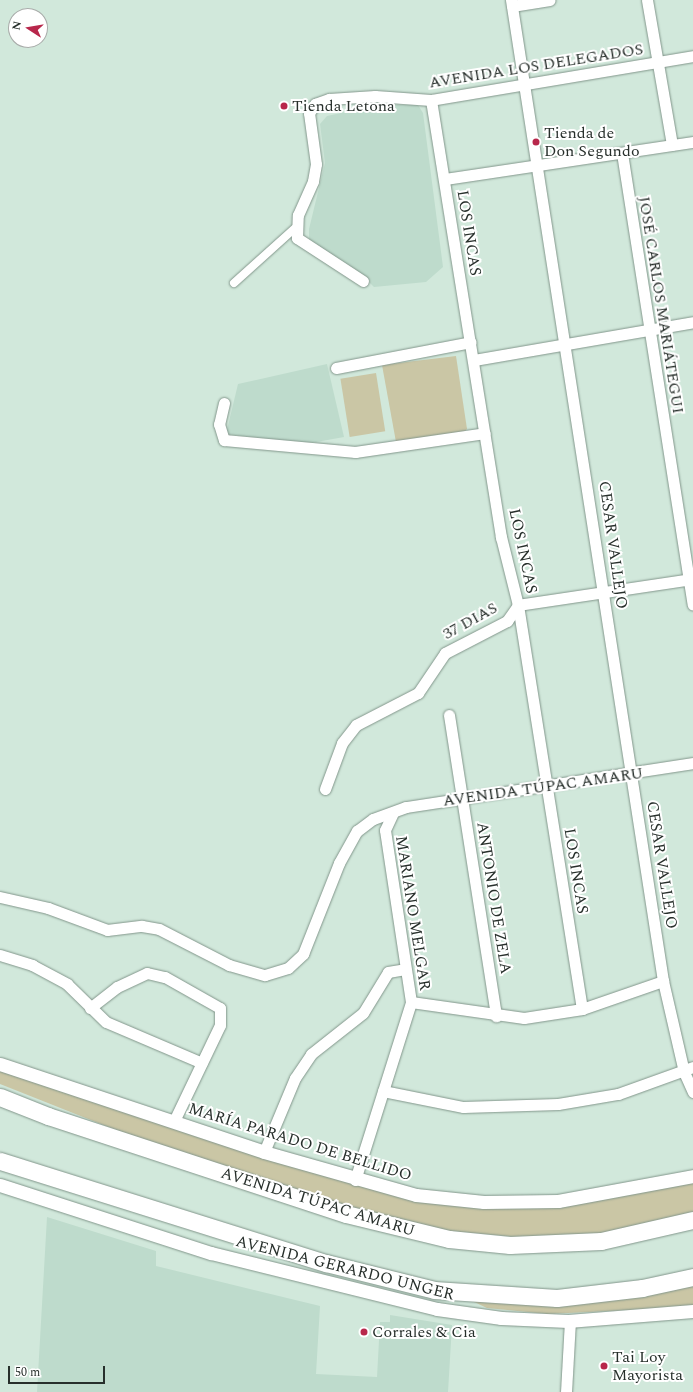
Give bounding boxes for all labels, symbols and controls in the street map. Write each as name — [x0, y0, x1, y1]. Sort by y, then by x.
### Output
north arrow — [8, 8, 48, 48]
text: N — [8, 19, 26, 32]
street label: AVENIDA LOS DELEGADOS — [428, 40, 644, 92]
place label: Tienda Letona — [292, 96, 395, 116]
marker: Tienda Letona — [279, 101, 289, 111]
place label: Tienda de Don Segundo — [544, 123, 640, 161]
marker: Tienda de Don Segundo — [531, 137, 541, 147]
street label: LOS INCAS — [453, 189, 485, 277]
street label: JOSÉ CARLOS MARIÁTEGUI — [634, 195, 688, 415]
street label: CESAR VALLEJO — [595, 480, 631, 610]
street label: LOS INCAS — [505, 507, 541, 595]
street label: 37 DIAS — [439, 598, 501, 644]
street label: AVENIDA TÚPAC AMARU — [442, 763, 644, 811]
street label: CESAR VALLEJO — [642, 800, 682, 930]
street label: ANTONIO DE ZELA — [473, 821, 515, 975]
street label: LOS INCAS — [560, 827, 592, 915]
street label: MARIANO MELGAR — [391, 834, 435, 992]
street label: MARÍA PARADO DE BELLIDO — [186, 1099, 414, 1185]
street label: AVENIDA TÚPAC AMARU — [219, 1163, 417, 1241]
street label: AVENIDA GERARDO UNGER — [234, 1232, 456, 1304]
place label: Corrales & Cia — [372, 1322, 476, 1342]
marker: Corrales & Cia — [359, 1327, 369, 1337]
place label: Tai Loy Mayorista — [612, 1347, 683, 1385]
scale bar — [10, 1358, 107, 1384]
marker: Tai Loy Mayorista — [599, 1361, 609, 1371]
text: 50 m — [15, 1363, 40, 1382]

